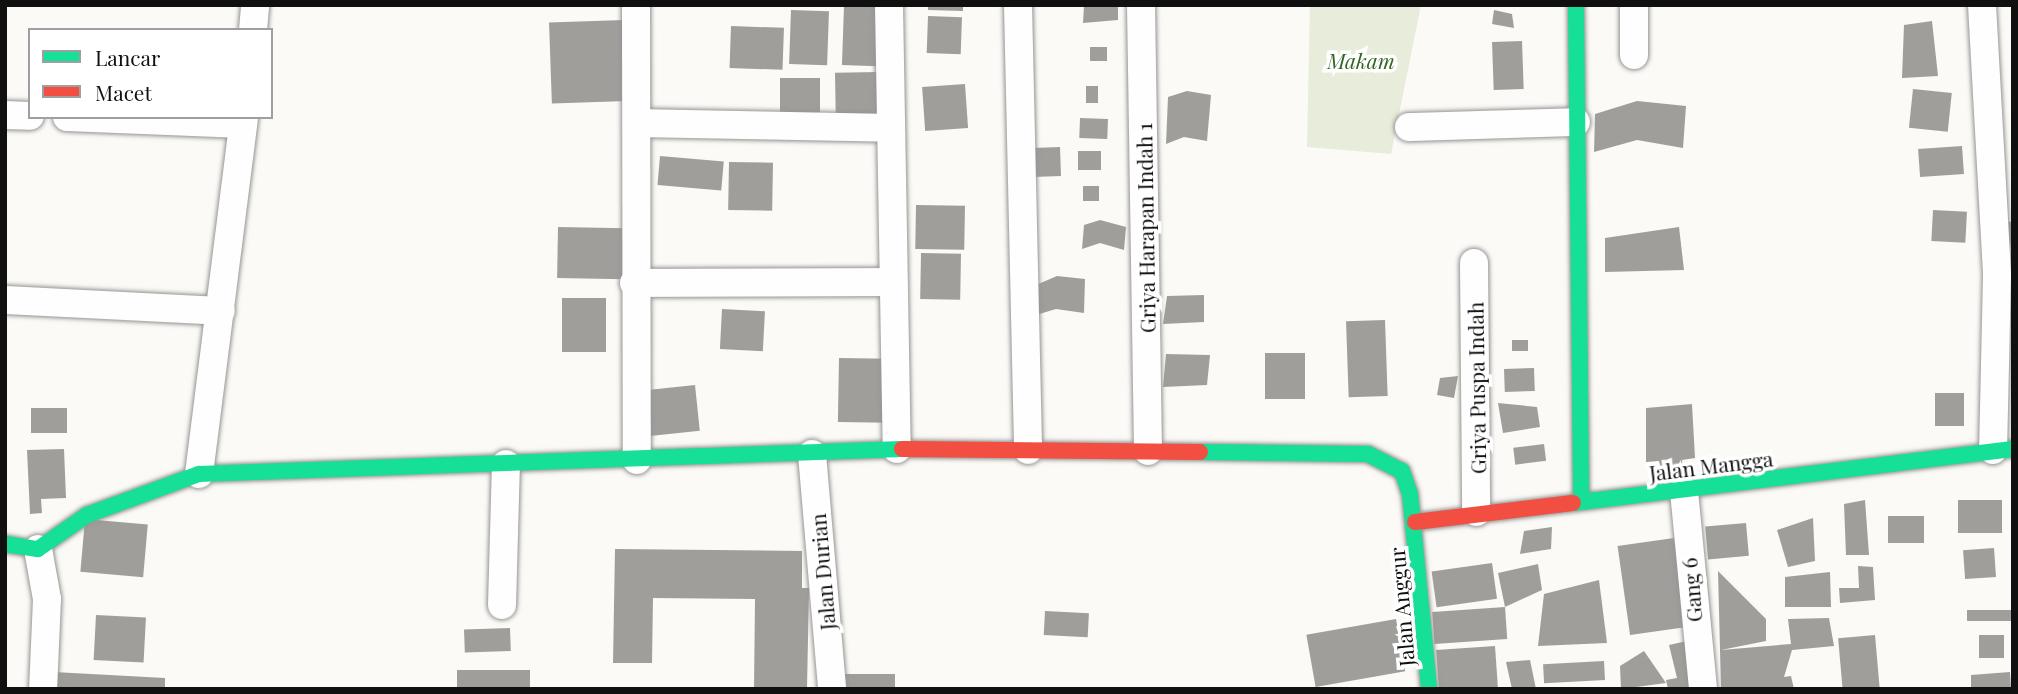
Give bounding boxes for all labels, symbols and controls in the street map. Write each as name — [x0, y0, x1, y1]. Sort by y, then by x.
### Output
legend — [28, 28, 273, 119]
text: Lancar — [95, 43, 160, 71]
park label: Makam — [1327, 47, 1395, 73]
text: Macet — [95, 78, 152, 106]
street label: Griya Harapan Indah 1 — [1131, 123, 1159, 333]
street label: Griya Puspa Indah — [1462, 301, 1490, 475]
street label: Jalan Mangga — [1648, 445, 1774, 485]
street label: Jalan Durian — [804, 513, 840, 631]
street label: Jalan Anggur — [1383, 546, 1419, 668]
street label: Gang 6 — [1676, 557, 1706, 623]

